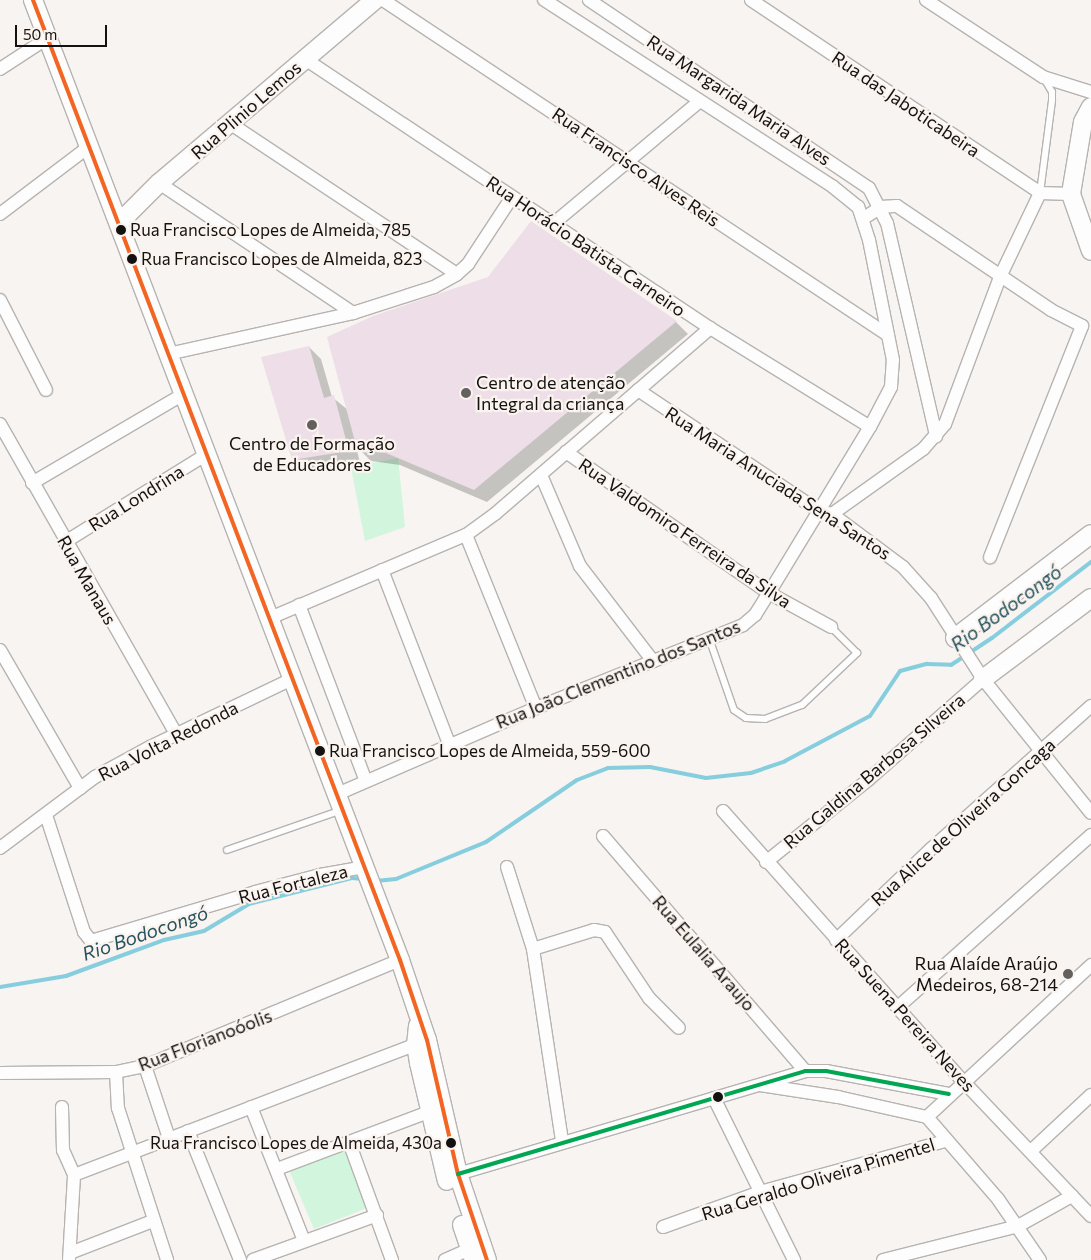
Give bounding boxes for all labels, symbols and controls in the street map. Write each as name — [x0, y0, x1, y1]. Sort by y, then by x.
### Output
scale bar — [18, 15, 110, 47]
text: 50 m — [23, 25, 57, 43]
street label: Rua Margarida Maria Alves — [643, 30, 835, 170]
street label: Rua das Jaboticabeira — [828, 46, 984, 162]
street label: Rua Plinio Lemos — [187, 56, 305, 164]
street label: Rua Francisco Alves Reis — [548, 103, 724, 231]
street label: Rua Horácio Batista Carneiro — [482, 171, 690, 321]
place label: Rua Francisco Lopes de Almeida, 785 — [130, 220, 411, 240]
marker: Rua Francisco Lopes de Almeida, 785 — [116, 225, 126, 235]
place label: Rua Francisco Lopes de Almeida, 823 — [141, 249, 422, 269]
marker: Rua Francisco Lopes de Almeida, 823 — [127, 254, 137, 264]
place label: Centro de atenção Integral da criança — [476, 372, 625, 414]
marker: Centro de atenção Integral da criança — [460, 387, 472, 399]
street label: Rua Maria Anuciada Sena Santos — [661, 402, 895, 564]
marker: Centro de Formação de Educadores — [306, 419, 318, 431]
place label: Centro de Formação de Educadores — [229, 433, 395, 476]
street label: Rua Valdomiro Ferreira da Silva — [575, 454, 795, 612]
street label: Rua Londrina — [84, 460, 188, 536]
street label: Rua Manaus — [53, 532, 121, 628]
water label: Rio Bodocongó — [946, 560, 1066, 656]
street label: Rua João Clementino dos Santos — [493, 615, 743, 733]
street label: Rua Galdina Barbosa Silveira — [779, 689, 969, 853]
street label: Rua Volta Redonda — [95, 696, 241, 786]
street label: Rua Alice de Oliveira Goncaga — [867, 734, 1059, 910]
place label: Rua Francisco Lopes de Almeida, 559-600 — [329, 741, 651, 761]
marker: Rua Francisco Lopes de Almeida, 559-600 — [315, 746, 325, 756]
street label: Rua Fortaleza — [236, 860, 350, 908]
street label: Rua Eulalia Araujo — [648, 891, 760, 1015]
water label: Rio Bodocongó — [79, 901, 211, 965]
street label: Rua Suena Pereira Neves — [830, 934, 980, 1096]
place label: Rua Alaíde Araújo Medeiros, 68-214 — [915, 953, 1058, 996]
marker: Rua Alaíde Araújo Medeiros, 68-214 — [1062, 968, 1074, 980]
street label: Rua Florianoóolis — [135, 1005, 275, 1075]
unlabelled marker — [713, 1092, 723, 1102]
place label: Rua Francisco Lopes de Almeida, 430a — [150, 1133, 442, 1153]
street label: Rua Geraldo Oliveira Pimentel — [699, 1133, 937, 1225]
marker: Rua Francisco Lopes de Almeida, 430a — [446, 1138, 456, 1148]

